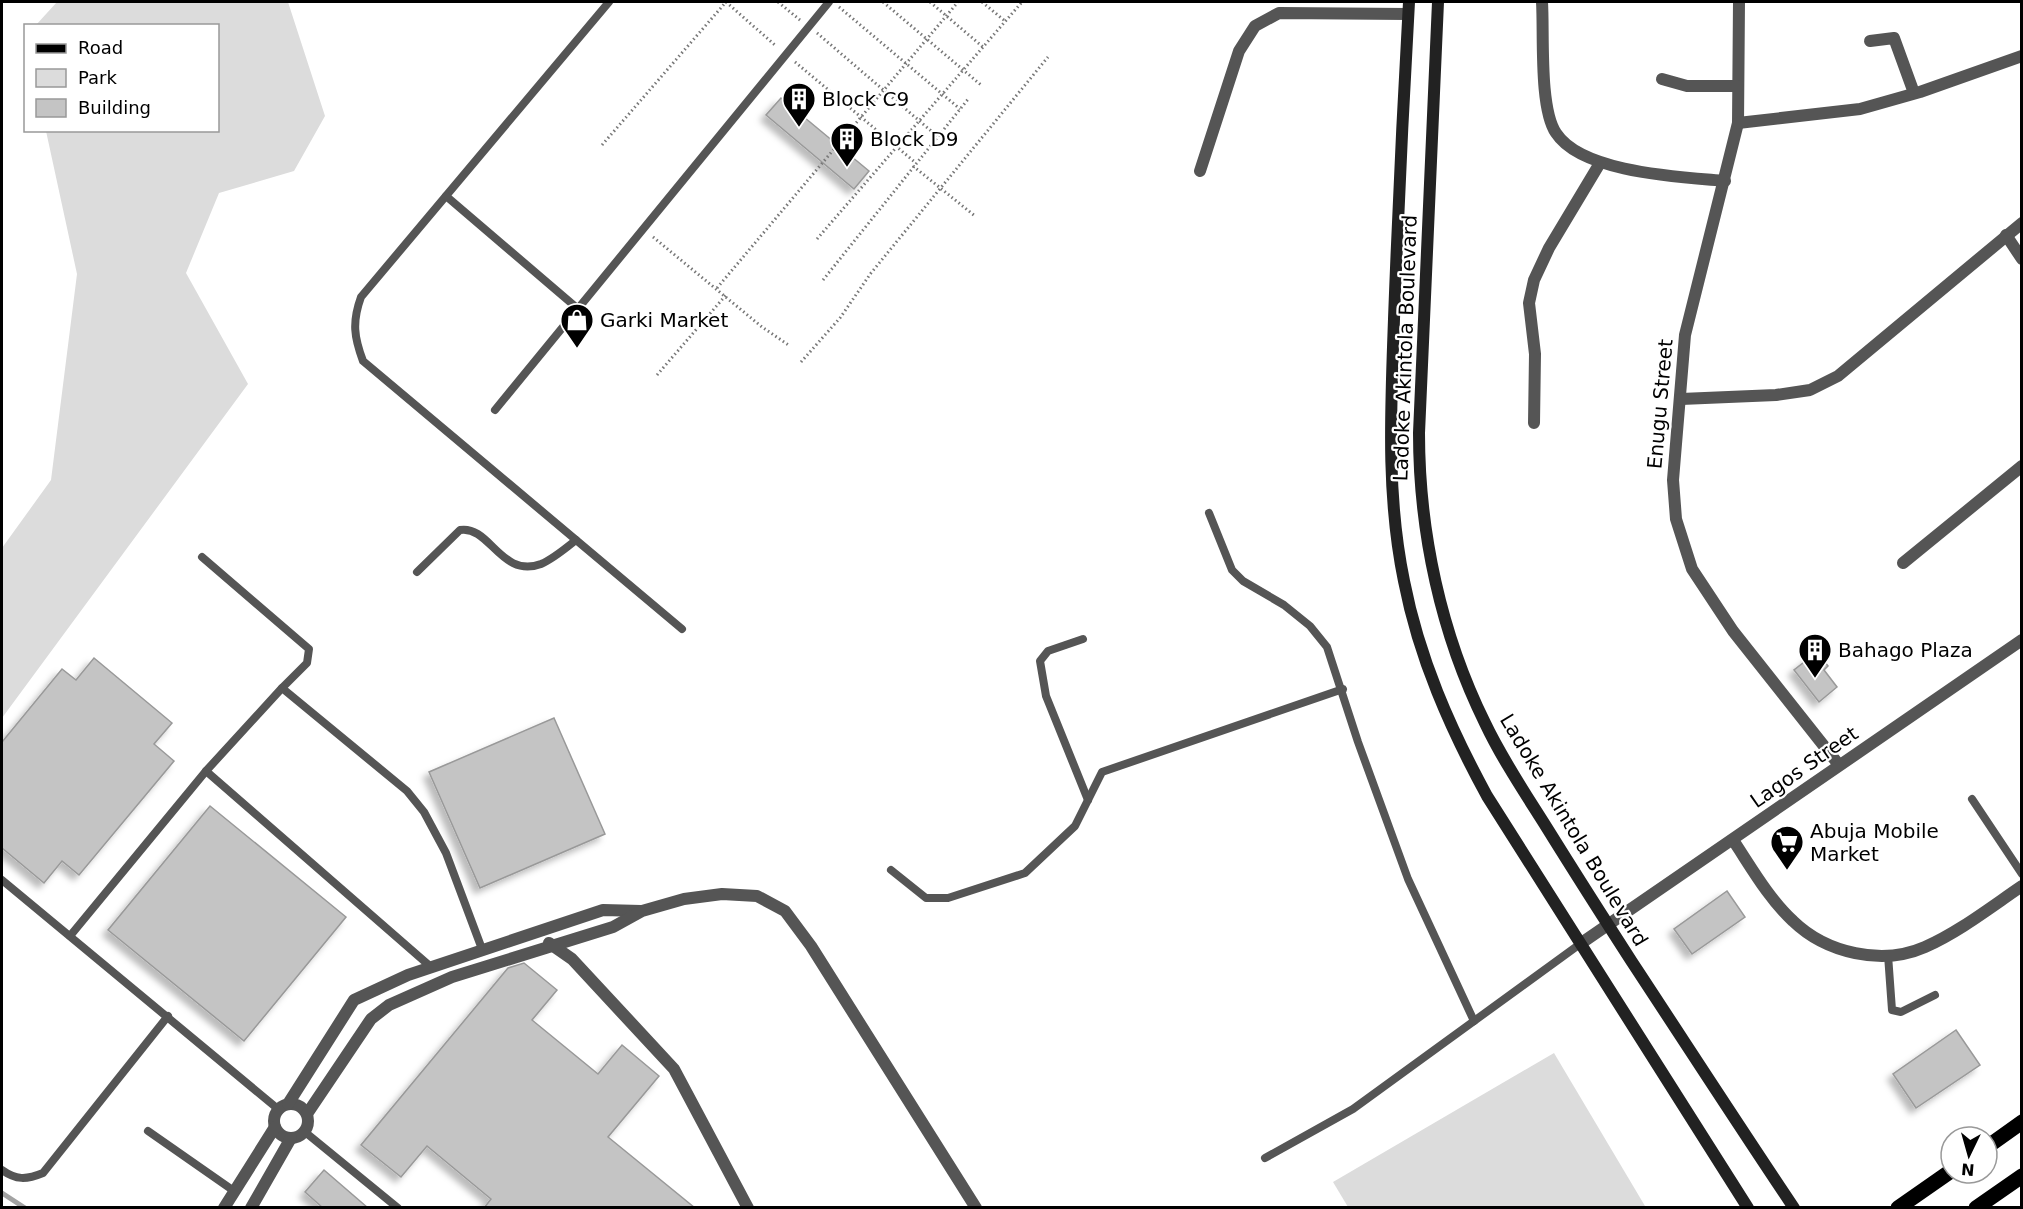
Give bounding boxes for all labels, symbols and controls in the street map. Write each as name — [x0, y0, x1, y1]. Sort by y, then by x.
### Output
legend — [24, 24, 219, 132]
text: Road — [78, 37, 123, 58]
text: Park — [78, 67, 117, 88]
building icon: Block C9 — [781, 81, 817, 128]
place label: Block C9 — [822, 87, 909, 111]
text: Building — [78, 97, 151, 118]
building icon: Block D9 — [829, 121, 865, 168]
place label: Block D9 — [870, 127, 959, 151]
street label: Ladoke Akintola Boulevard — [1388, 214, 1422, 482]
shop icon: Garki Market — [559, 302, 595, 349]
place label: Garki Market — [600, 308, 728, 332]
street label: Enugu Street — [1642, 338, 1678, 470]
building icon: Bahago Plaza — [1797, 632, 1833, 679]
place label: Bahago Plaza — [1838, 638, 1973, 662]
street label: Ladoke Akintola Boulevard — [1495, 709, 1653, 951]
street label: Lagos Street — [1746, 721, 1863, 813]
place label: Abuja Mobile Market — [1810, 819, 1939, 866]
supermarket icon: Abuja Mobile Market — [1769, 824, 1805, 871]
north arrow — [1939, 1125, 1999, 1185]
text: N — [1960, 1159, 1975, 1179]

